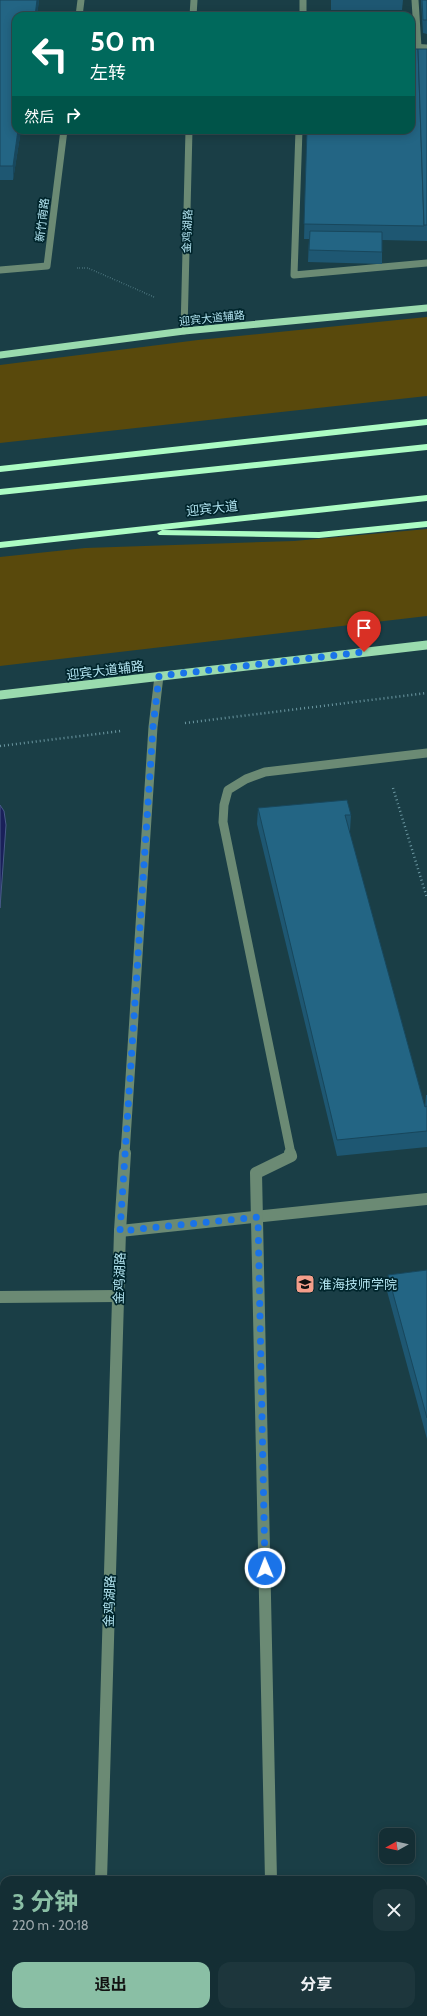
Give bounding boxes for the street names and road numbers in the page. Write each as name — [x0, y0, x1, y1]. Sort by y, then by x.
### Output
street label: 新竹南路 — [32, 197, 52, 243]
street label: 金鸡湖路 — [179, 209, 195, 253]
street label: 迎宾大道辅路 — [178, 308, 246, 328]
street label: 迎宾大道 — [185, 497, 239, 519]
street label: 迎宾大道辅路 — [65, 657, 145, 683]
street label: 金鸡湖路 — [110, 1252, 128, 1304]
street label: 金鸡湖路 — [100, 1575, 118, 1627]

